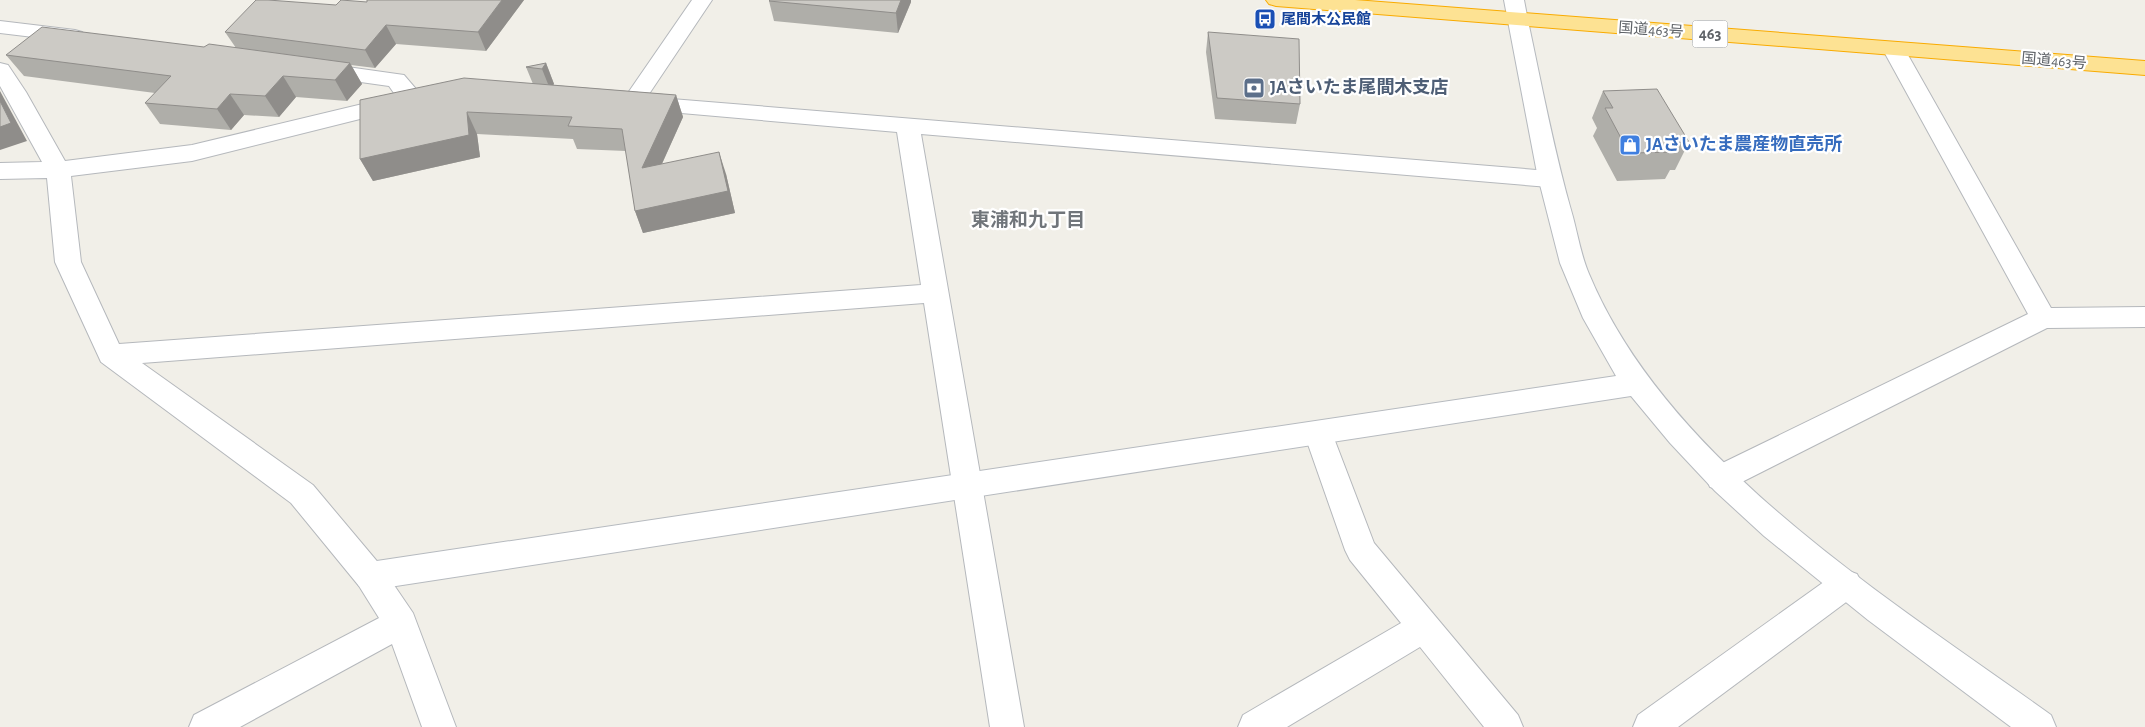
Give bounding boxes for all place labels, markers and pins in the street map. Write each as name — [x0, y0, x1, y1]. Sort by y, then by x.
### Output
bus stop icon: 尾間木公民館 — [1253, 7, 1277, 31]
place label: 尾間木公民館 — [1281, 11, 1371, 27]
bank icon: JAさいたま尾間木支店 — [1242, 76, 1266, 100]
place label: JAさいたま尾間木支店 — [1270, 78, 1448, 97]
shop icon: JAさいたま農産物直売所 — [1618, 133, 1642, 157]
place label: JAさいたま農産物直売所 — [1646, 134, 1842, 154]

